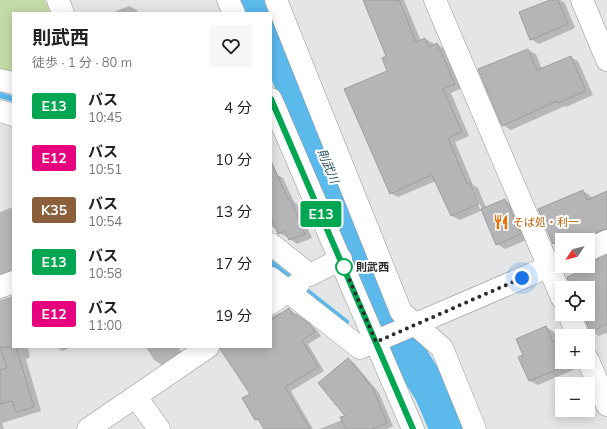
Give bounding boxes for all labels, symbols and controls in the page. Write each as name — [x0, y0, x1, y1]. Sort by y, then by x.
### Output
text: 則武西 — [32, 25, 89, 49]
button: heart — [210, 25, 252, 67]
text: 徒歩 · 1 分 · 80 m — [32, 54, 132, 70]
text: バス — [88, 90, 118, 109]
text: E13 — [41, 97, 67, 115]
text: 4 分 — [224, 98, 252, 117]
text: 10:45 — [88, 109, 122, 125]
text: バス — [88, 142, 118, 161]
water label: 則武川 — [315, 146, 343, 187]
text: E12 — [41, 149, 67, 167]
text: 10 分 — [215, 150, 252, 169]
text: 10:51 — [88, 161, 122, 177]
text: バス — [88, 194, 118, 213]
text: K35 — [41, 201, 67, 219]
line badge: E13 — [298, 201, 344, 227]
text: 13 分 — [215, 202, 252, 221]
text: E13 — [308, 205, 334, 223]
text: 10:54 — [88, 213, 122, 229]
restaurant icon: そば処・利一 — [492, 213, 510, 231]
place label: そば処・利一 — [513, 215, 579, 229]
north arrow — [555, 233, 595, 273]
map controls — [555, 233, 595, 417]
text: バス — [88, 246, 118, 265]
text: E13 — [41, 253, 67, 271]
text: 17 分 — [215, 254, 252, 273]
marker: 則武西 — [335, 258, 353, 276]
place label: 則武西 — [356, 260, 389, 274]
text: 10:58 — [88, 265, 122, 281]
your location — [512, 268, 532, 288]
button: locate — [555, 281, 595, 321]
text: バス — [88, 298, 118, 317]
text: E12 — [41, 305, 67, 323]
text: 19 分 — [215, 306, 252, 325]
text: 11:00 — [88, 317, 122, 333]
button: + — [555, 329, 595, 369]
button: − — [555, 377, 595, 417]

